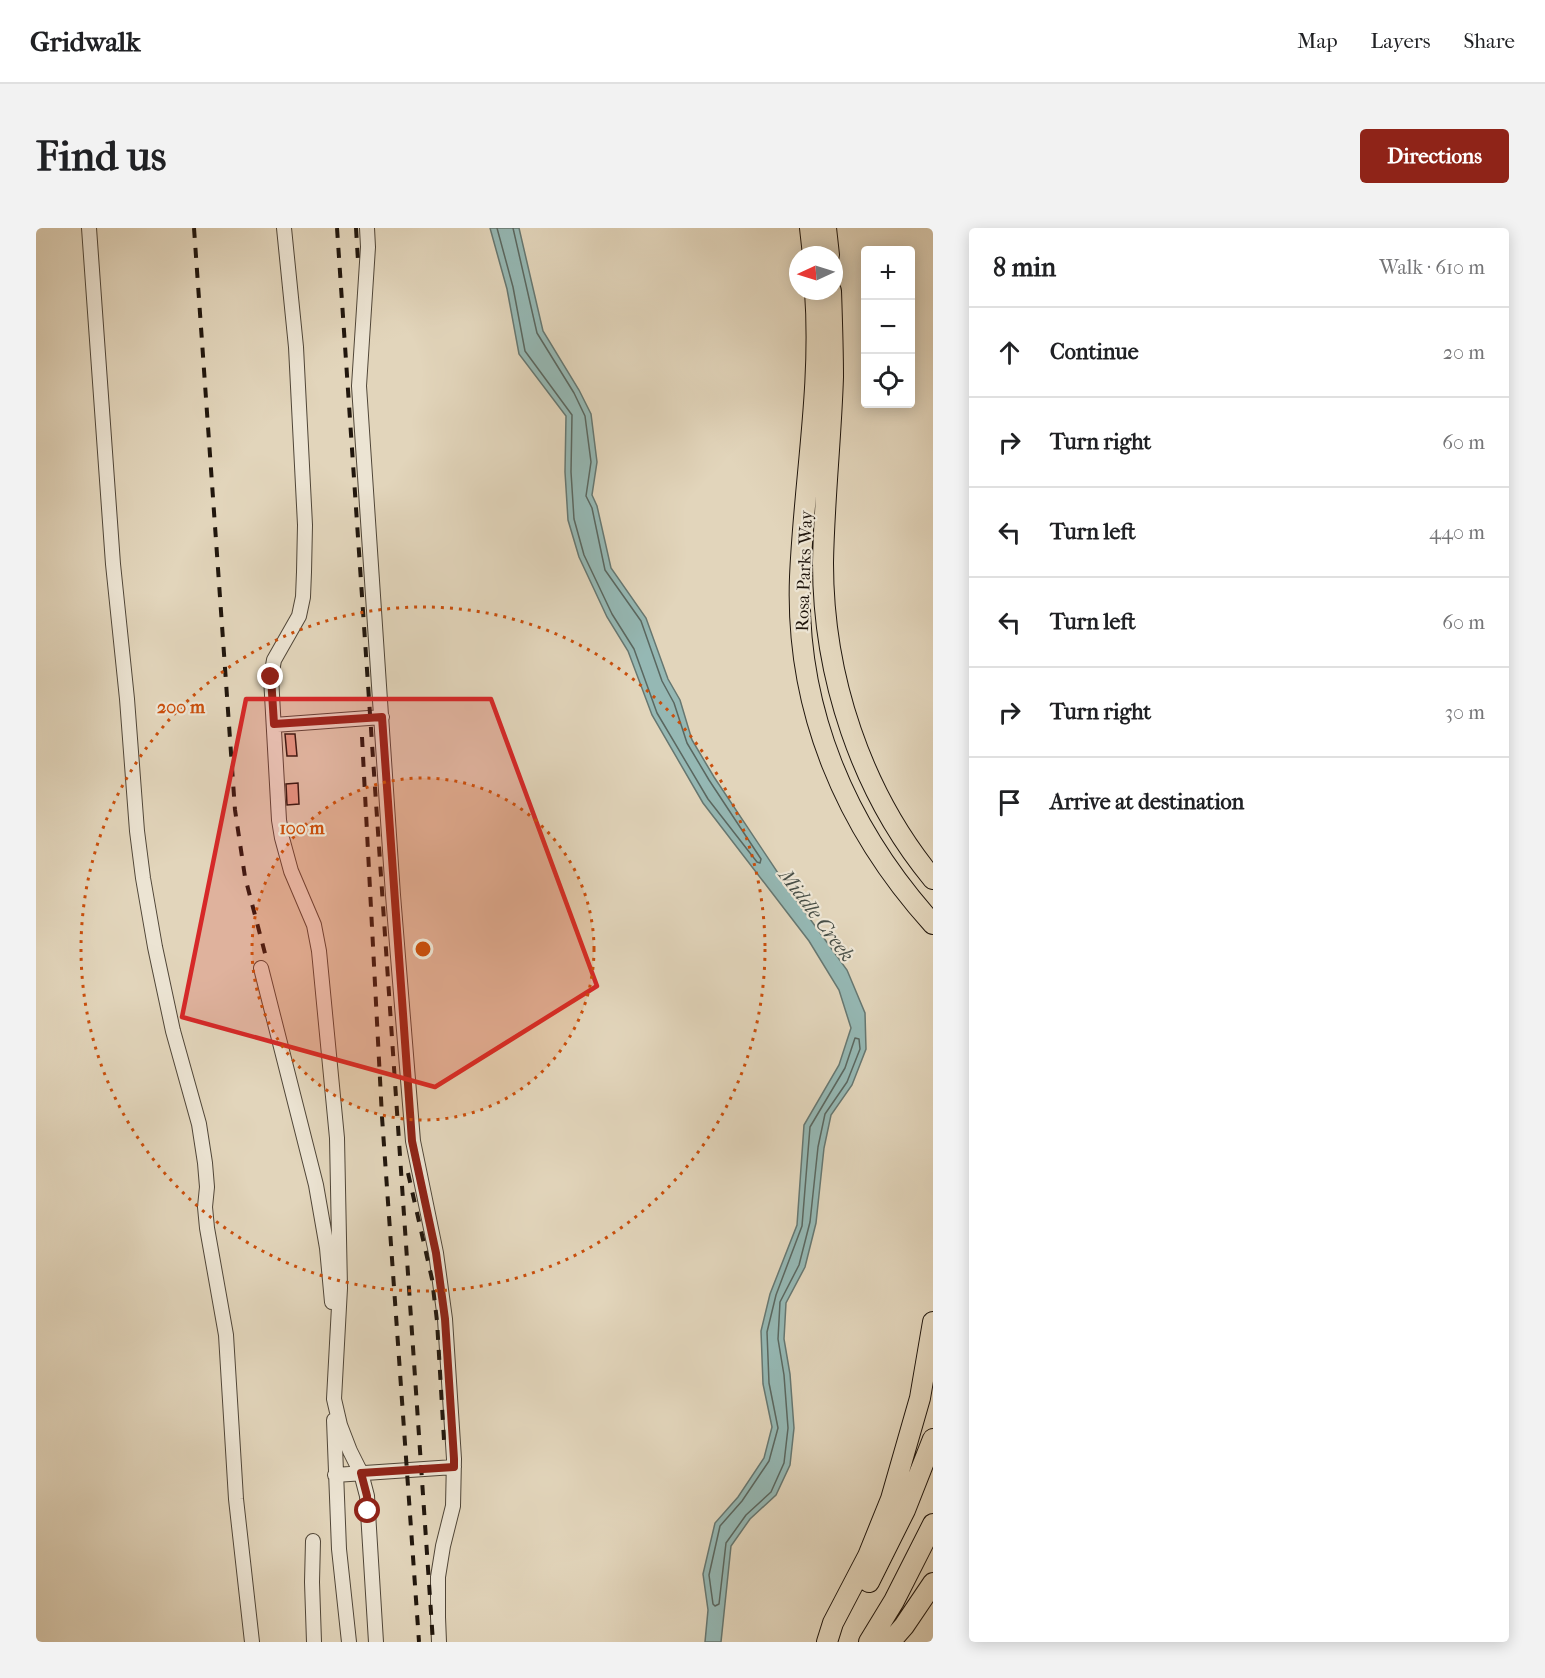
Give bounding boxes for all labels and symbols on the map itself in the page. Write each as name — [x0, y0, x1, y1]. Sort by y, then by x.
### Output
north arrow — [789, 246, 843, 300]
street label: Rosa Parks Way — [792, 509, 817, 632]
route end — [257, 663, 283, 689]
text: 200 m — [157, 697, 206, 718]
text: 100 m — [279, 818, 326, 839]
water label: Middle Creek — [773, 863, 859, 966]
centre of rings — [413, 939, 433, 959]
route start — [354, 1497, 380, 1523]

